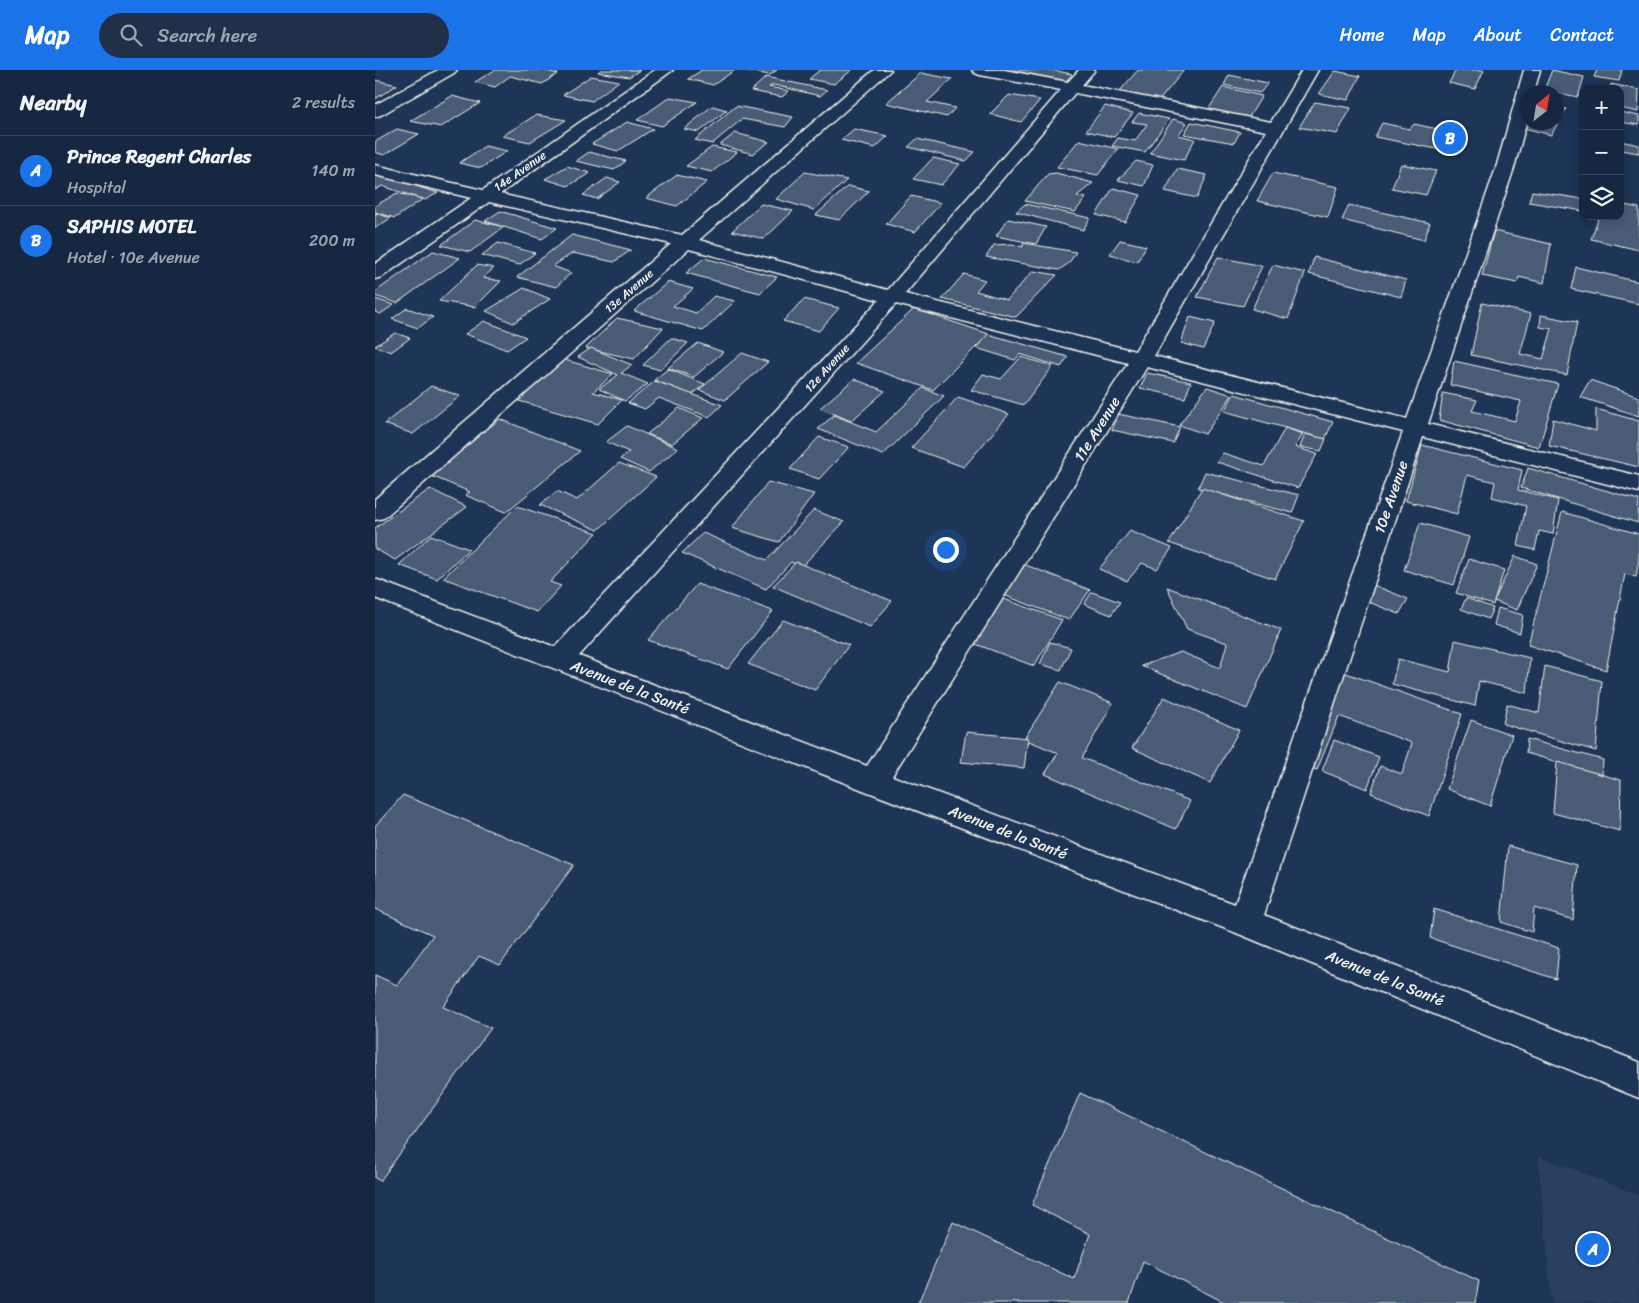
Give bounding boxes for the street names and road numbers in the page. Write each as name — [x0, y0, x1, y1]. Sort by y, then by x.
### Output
street label: 14e Avenue — [489, 145, 551, 197]
street label: 13e Avenue — [599, 263, 659, 319]
street label: 12e Avenue — [799, 338, 855, 398]
street label: 11e Avenue — [1067, 391, 1127, 467]
street label: 10e Avenue — [1366, 457, 1416, 537]
street label: Avenue de la Santé — [566, 652, 694, 722]
street label: Avenue de la Santé — [944, 797, 1072, 867]
street label: Avenue de la Santé — [1321, 942, 1448, 1014]

